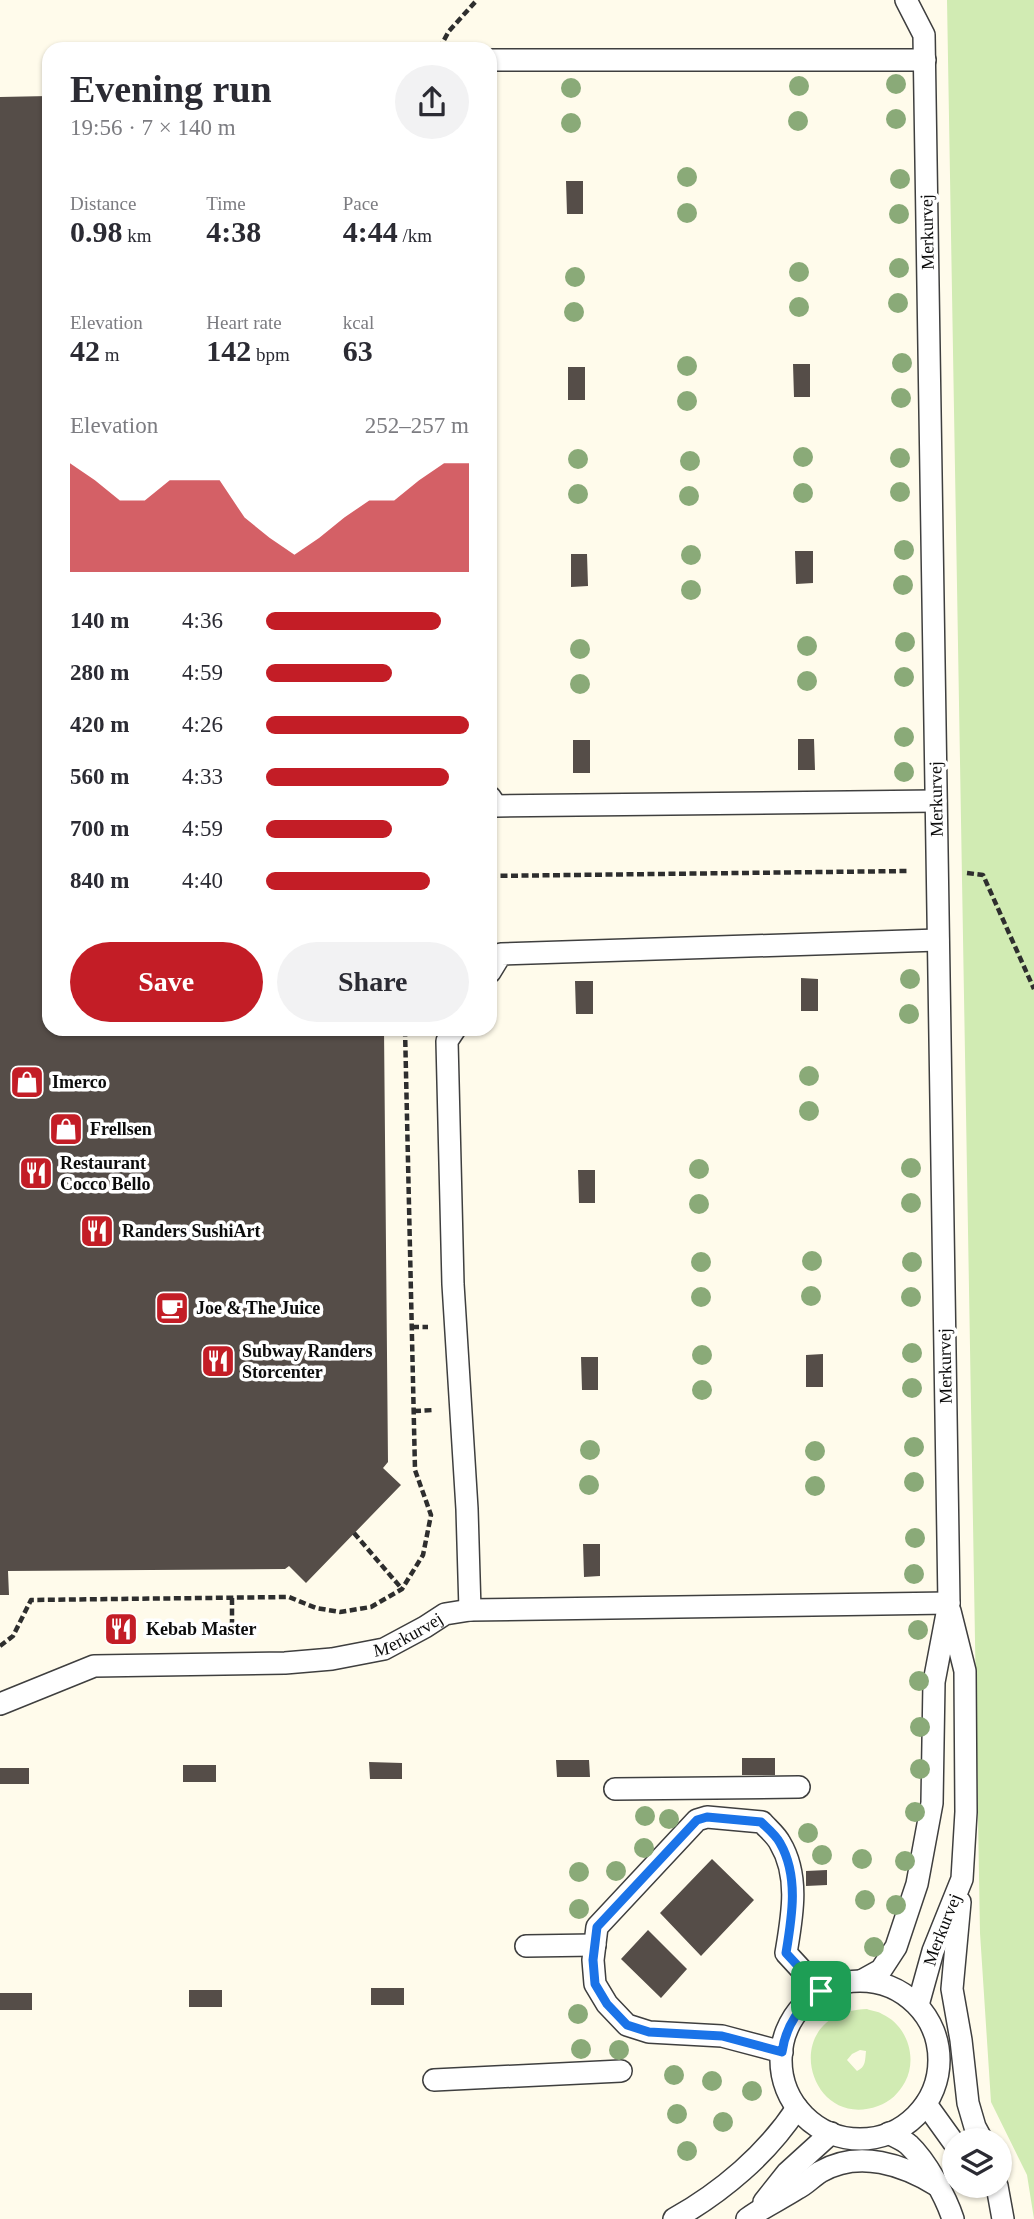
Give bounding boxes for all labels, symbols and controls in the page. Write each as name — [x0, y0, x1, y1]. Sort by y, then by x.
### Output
button: share — [395, 65, 469, 139]
text: Evening run — [70, 68, 272, 110]
text: 19:56 · 7 × 140 m — [70, 115, 236, 140]
text: Distance — [70, 193, 136, 214]
text: Time — [206, 193, 246, 214]
text: Pace — [343, 193, 379, 214]
street label: Merkurvej — [916, 194, 938, 270]
text: 0.98 — [70, 215, 123, 248]
text: 4:38 — [206, 215, 261, 248]
text: 4:44 — [343, 215, 398, 248]
text: km — [123, 225, 152, 246]
text: /km — [398, 225, 432, 246]
text: Elevation — [70, 312, 143, 333]
text: Heart rate — [206, 312, 282, 333]
text: kcal — [343, 312, 374, 333]
text: 42 — [70, 334, 100, 367]
text: 142 — [206, 334, 251, 367]
text: 63 — [343, 334, 373, 367]
text: m — [100, 344, 120, 365]
text: bpm — [251, 344, 290, 365]
text: Elevation — [70, 413, 158, 438]
text: 252–257 m — [365, 413, 469, 438]
text: 140 m — [70, 608, 129, 633]
text: 4:36 — [182, 608, 223, 633]
text: 280 m — [70, 660, 129, 685]
text: 4:59 — [182, 660, 223, 685]
text: 420 m — [70, 712, 129, 737]
text: 4:26 — [182, 712, 223, 737]
street label: Merkurvej — [925, 761, 947, 837]
text: 560 m — [70, 764, 129, 789]
text: 4:33 — [182, 764, 223, 789]
text: 700 m — [70, 816, 129, 841]
text: 4:59 — [182, 816, 223, 841]
text: 840 m — [70, 868, 129, 893]
text: 4:40 — [182, 868, 223, 893]
button: Save — [70, 942, 263, 1022]
button: Share — [277, 942, 469, 1022]
shop icon: Imerco — [8, 1063, 46, 1101]
place label: Imerco — [52, 1072, 107, 1092]
shop icon: Frellsen — [47, 1110, 85, 1148]
place label: Frellsen — [90, 1119, 152, 1139]
place label: Restaurant Cocco Bello — [60, 1153, 150, 1194]
restaurant icon: Restaurant Cocco Bello — [17, 1154, 55, 1192]
restaurant icon: Randers SushiArt — [78, 1212, 116, 1250]
place label: Randers SushiArt — [122, 1221, 261, 1241]
cafe icon: Joe & The Juice — [153, 1289, 191, 1327]
place label: Joe & The Juice — [196, 1298, 320, 1318]
street label: Merkurvej — [934, 1328, 956, 1404]
place label: Subway Randers Storcenter — [242, 1341, 373, 1382]
restaurant icon: Subway Randers Storcenter — [199, 1342, 237, 1380]
street label: Merkurvej — [372, 1608, 446, 1661]
restaurant icon: Kebab Master — [102, 1610, 140, 1648]
place label: Kebab Master — [146, 1619, 256, 1639]
street label: Merkurvej — [919, 1891, 965, 1968]
pin — [791, 1961, 851, 2021]
icon: arrive — [802, 1972, 840, 2010]
map controls — [942, 2128, 1012, 2198]
button: layers — [942, 2128, 1012, 2198]

